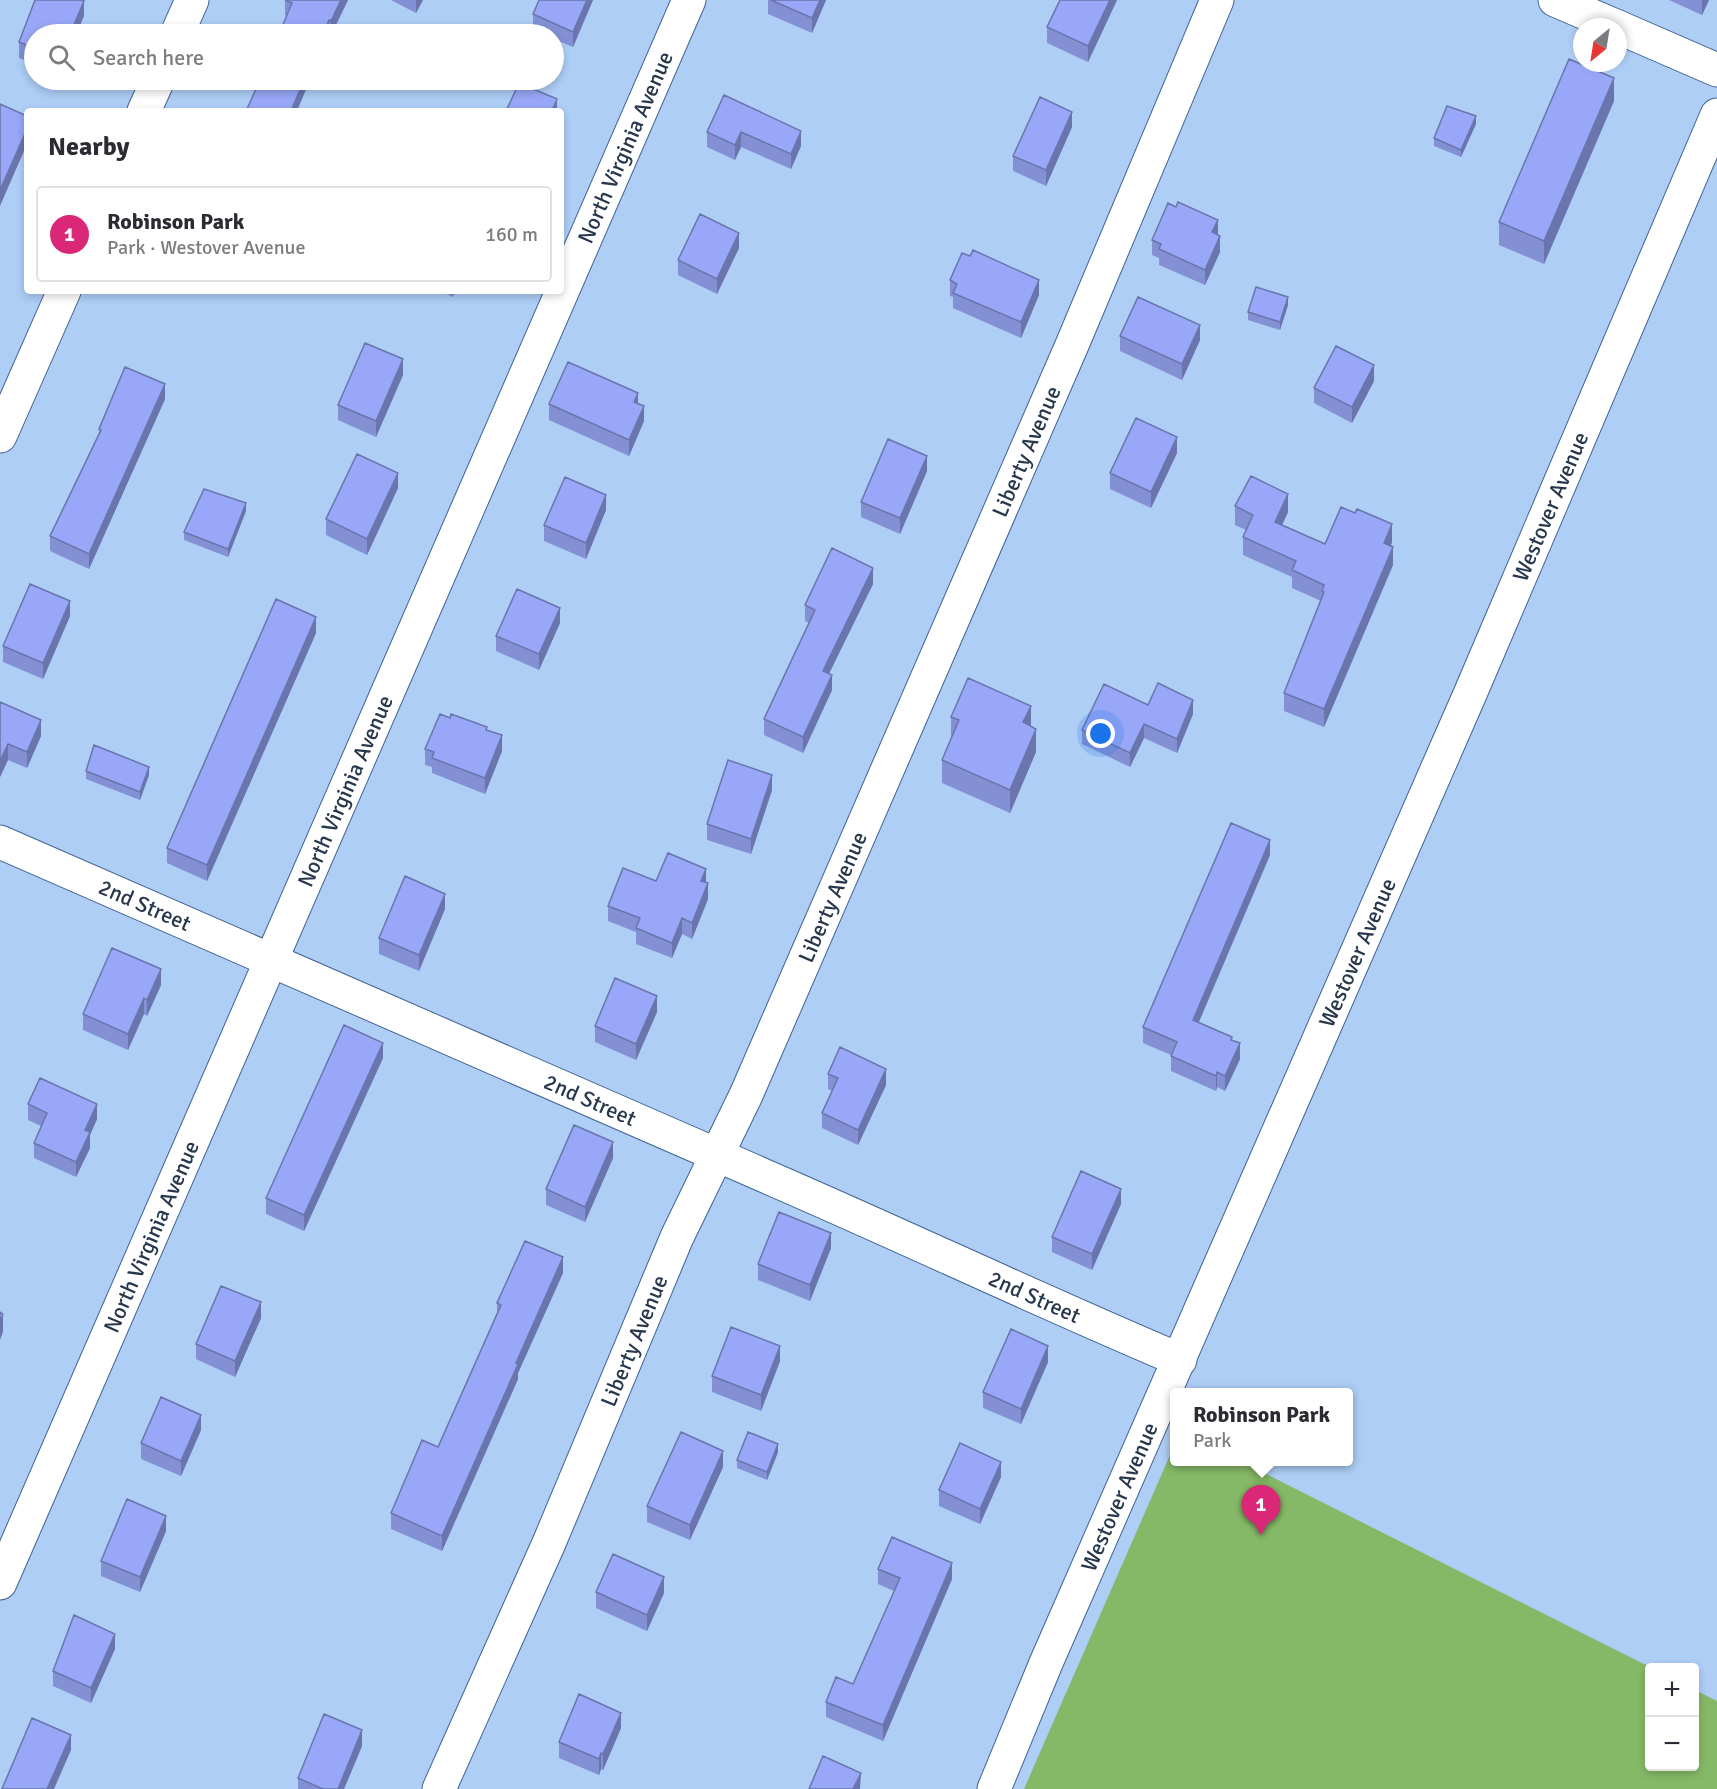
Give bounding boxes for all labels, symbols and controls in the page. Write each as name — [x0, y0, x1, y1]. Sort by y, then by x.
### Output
north arrow — [1573, 18, 1627, 72]
search box — [24, 24, 564, 90]
icon: search — [45, 41, 78, 74]
text: Search here — [93, 44, 204, 71]
street label: North Virginia Avenue — [572, 47, 679, 247]
text: Nearby — [48, 131, 129, 163]
text: Robinson Park — [107, 208, 244, 235]
text: 1 — [64, 222, 75, 247]
text: 160 m — [485, 222, 538, 247]
text: Park · Westover Avenue — [107, 235, 306, 260]
street label: Liberty Avenue — [986, 382, 1067, 521]
street label: Westover Avenue — [1507, 428, 1594, 585]
street label: North Virginia Avenue — [292, 691, 399, 891]
your location — [1086, 719, 1115, 748]
street label: Liberty Avenue — [792, 828, 873, 967]
street label: 2nd Street — [95, 873, 195, 937]
street label: Westover Avenue — [1313, 874, 1402, 1031]
street label: 2nd Street — [540, 1068, 641, 1132]
street label: North Virginia Avenue — [98, 1137, 205, 1337]
street label: 2nd Street — [984, 1265, 1085, 1329]
street label: Liberty Avenue — [595, 1271, 674, 1410]
popup — [1170, 1388, 1353, 1466]
text: Robinson Park — [1193, 1401, 1330, 1428]
street label: Westover Avenue — [1075, 1418, 1164, 1575]
text: Park — [1193, 1428, 1231, 1453]
pin: 1 — [1242, 1486, 1280, 1535]
map controls — [1645, 1663, 1699, 1771]
button: + — [1645, 1663, 1699, 1717]
button: − — [1645, 1717, 1699, 1771]

